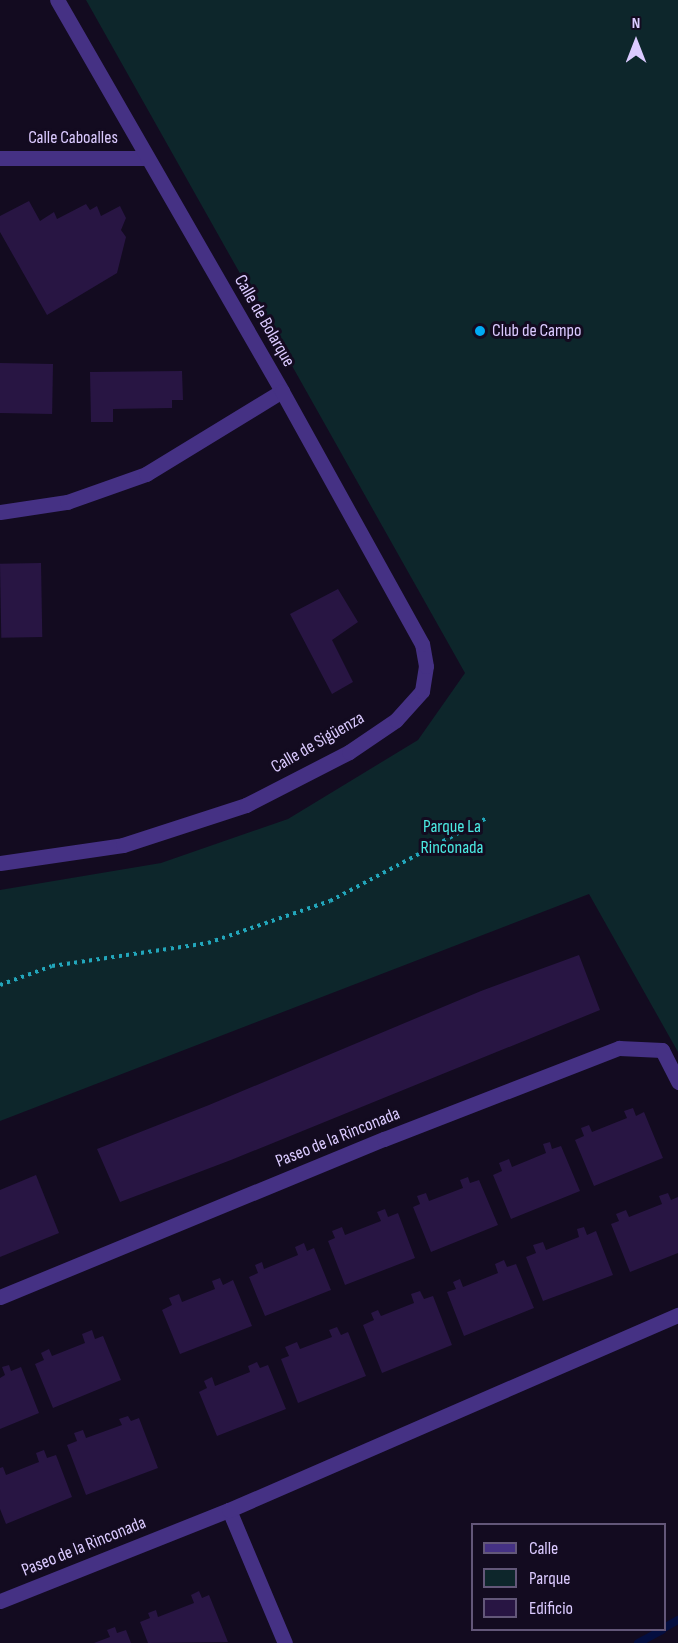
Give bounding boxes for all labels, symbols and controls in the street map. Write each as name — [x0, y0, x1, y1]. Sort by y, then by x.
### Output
north arrow — [606, 12, 666, 72]
text: N — [632, 14, 640, 33]
street label: Calle Caboalles — [28, 127, 118, 149]
street label: Calle de Bolarque — [229, 271, 299, 371]
place label: Club de Campo — [492, 320, 581, 342]
marker: Club de Campo — [473, 324, 487, 338]
street label: Calle de Sigüenza — [268, 708, 368, 778]
park label: Parque La Rinconada — [420, 817, 484, 860]
street label: Paseo de la Rinconada — [273, 1103, 403, 1173]
street label: Paseo de la Rinconada — [19, 1512, 149, 1582]
legend — [471, 1523, 666, 1631]
text: Calle — [529, 1538, 558, 1559]
text: Parque — [529, 1568, 570, 1589]
text: Edificio — [529, 1598, 573, 1619]

